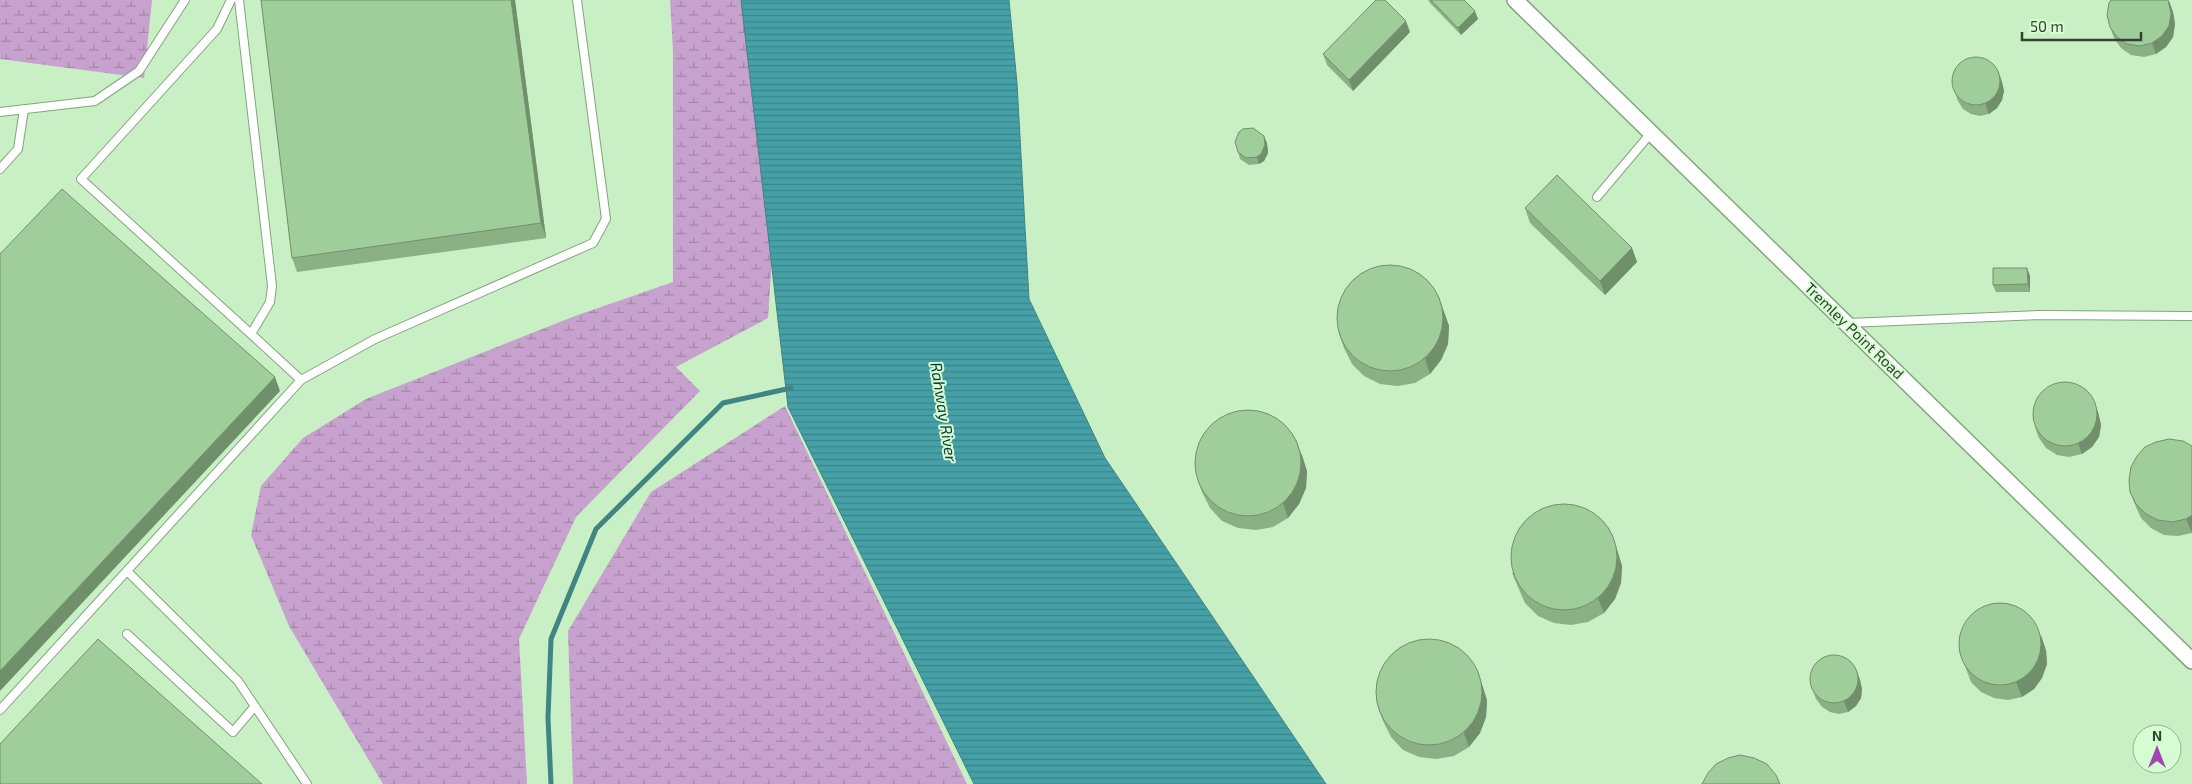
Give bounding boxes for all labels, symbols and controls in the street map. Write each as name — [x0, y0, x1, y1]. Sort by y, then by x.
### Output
scale bar — [2022, 10, 2141, 42]
text: 50 m — [2030, 17, 2064, 35]
street label: Tremley Point Road — [1801, 278, 1908, 382]
water label: Rahway River — [926, 361, 962, 464]
north arrow — [2132, 724, 2182, 774]
text: N — [2152, 727, 2162, 744]

